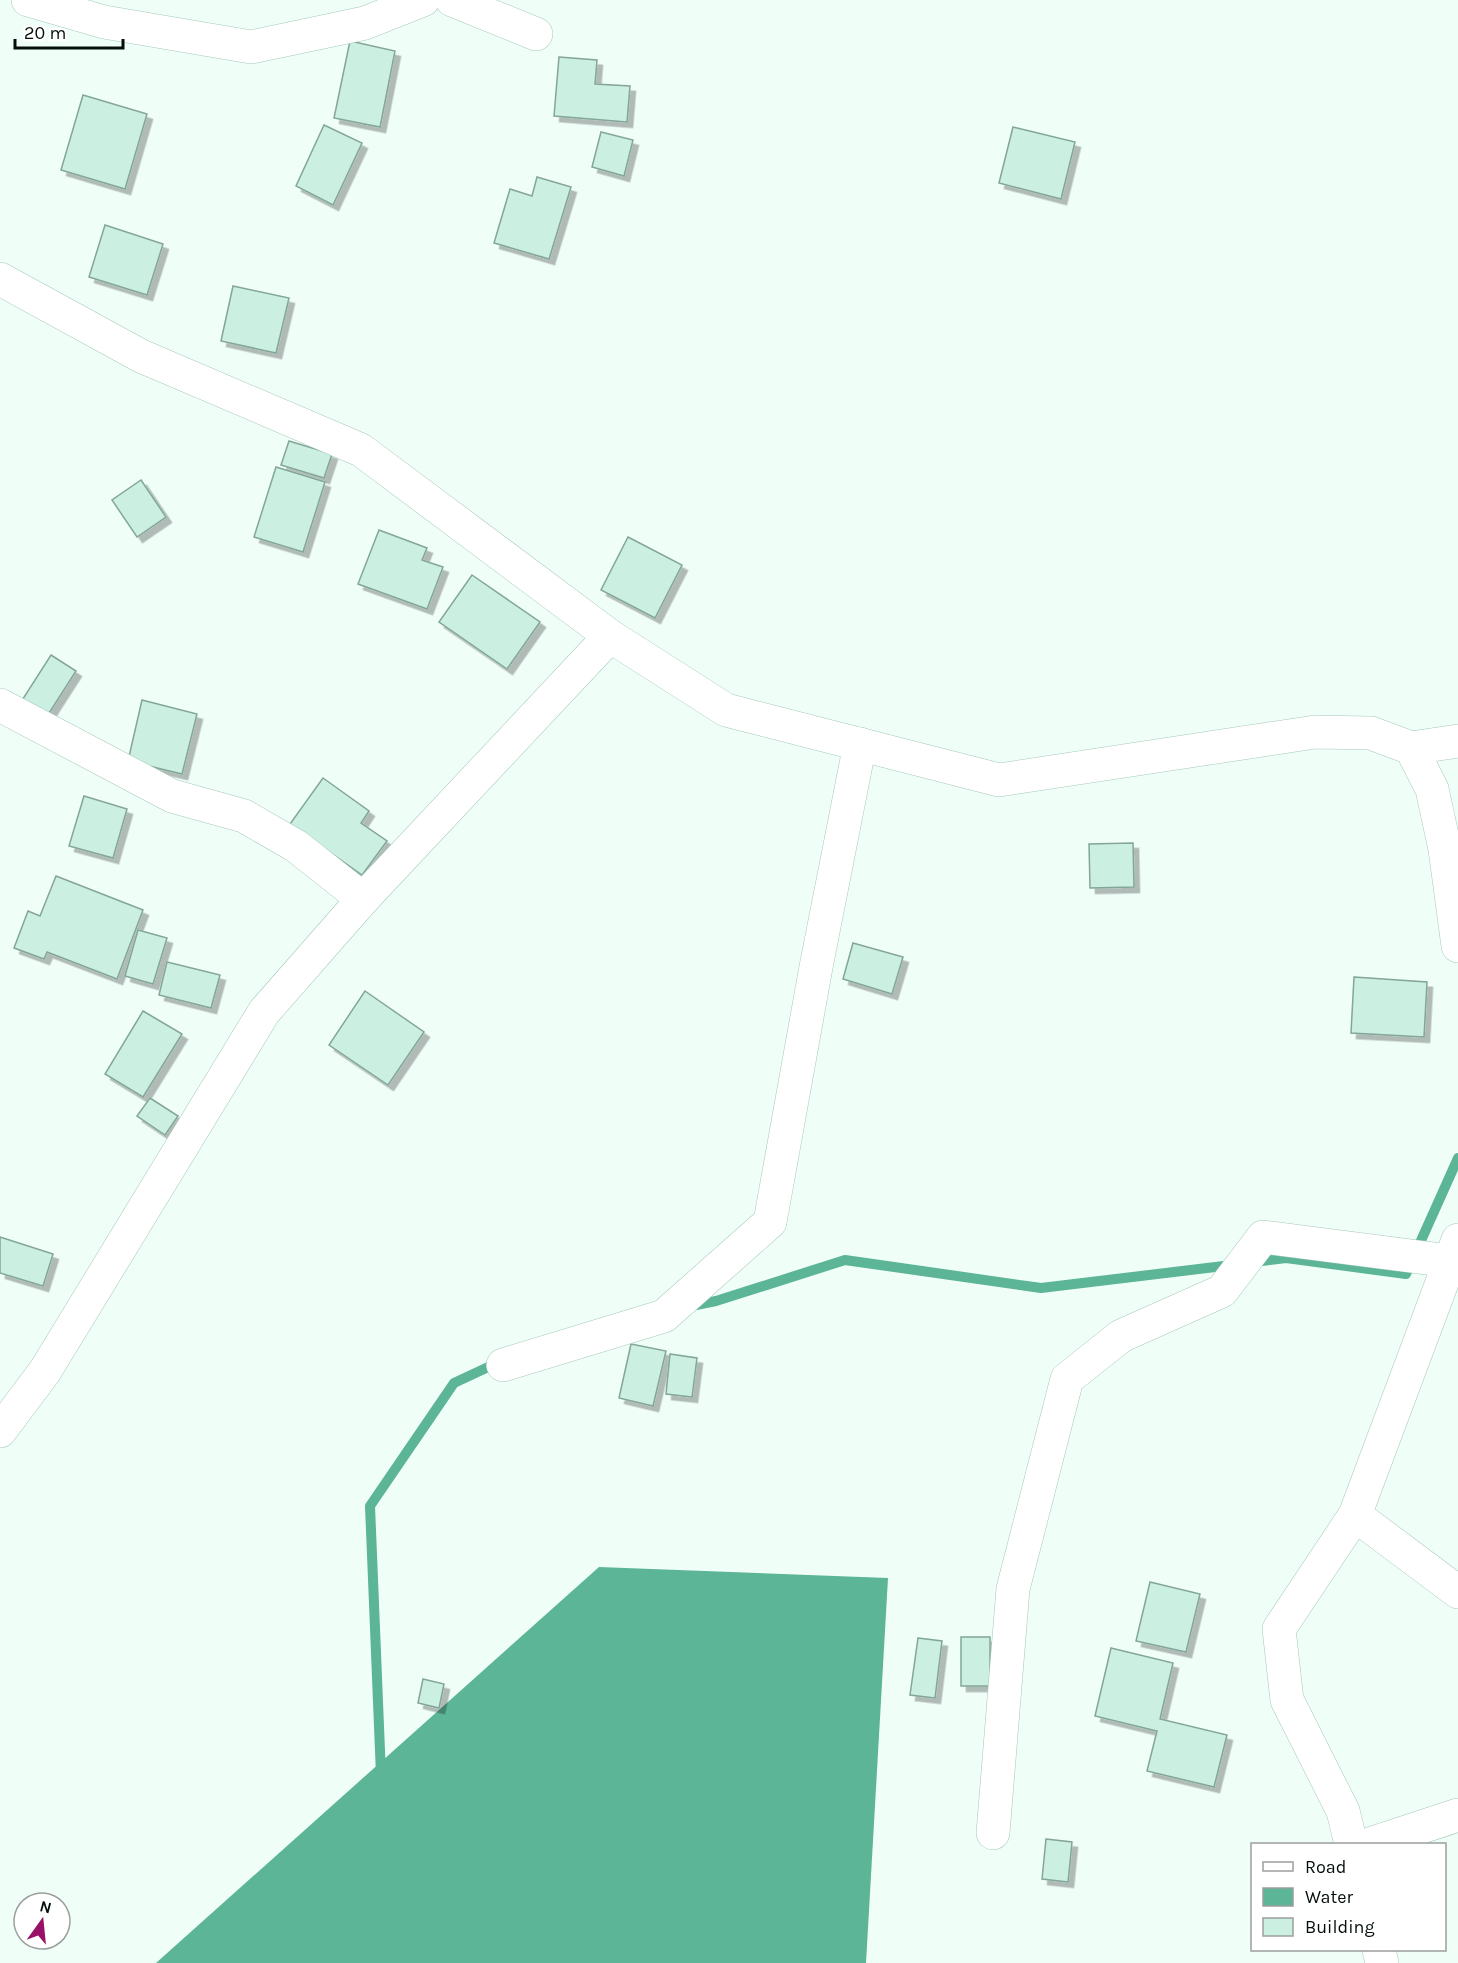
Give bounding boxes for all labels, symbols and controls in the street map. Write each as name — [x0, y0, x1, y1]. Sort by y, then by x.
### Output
scale bar — [15, 12, 123, 50]
text: 20 m — [24, 22, 66, 44]
legend — [1251, 1843, 1446, 1951]
text: Road — [1305, 1856, 1346, 1878]
text: Water — [1305, 1886, 1353, 1908]
north arrow — [12, 1891, 72, 1951]
text: N — [38, 1896, 54, 1918]
text: Building — [1305, 1916, 1375, 1938]

